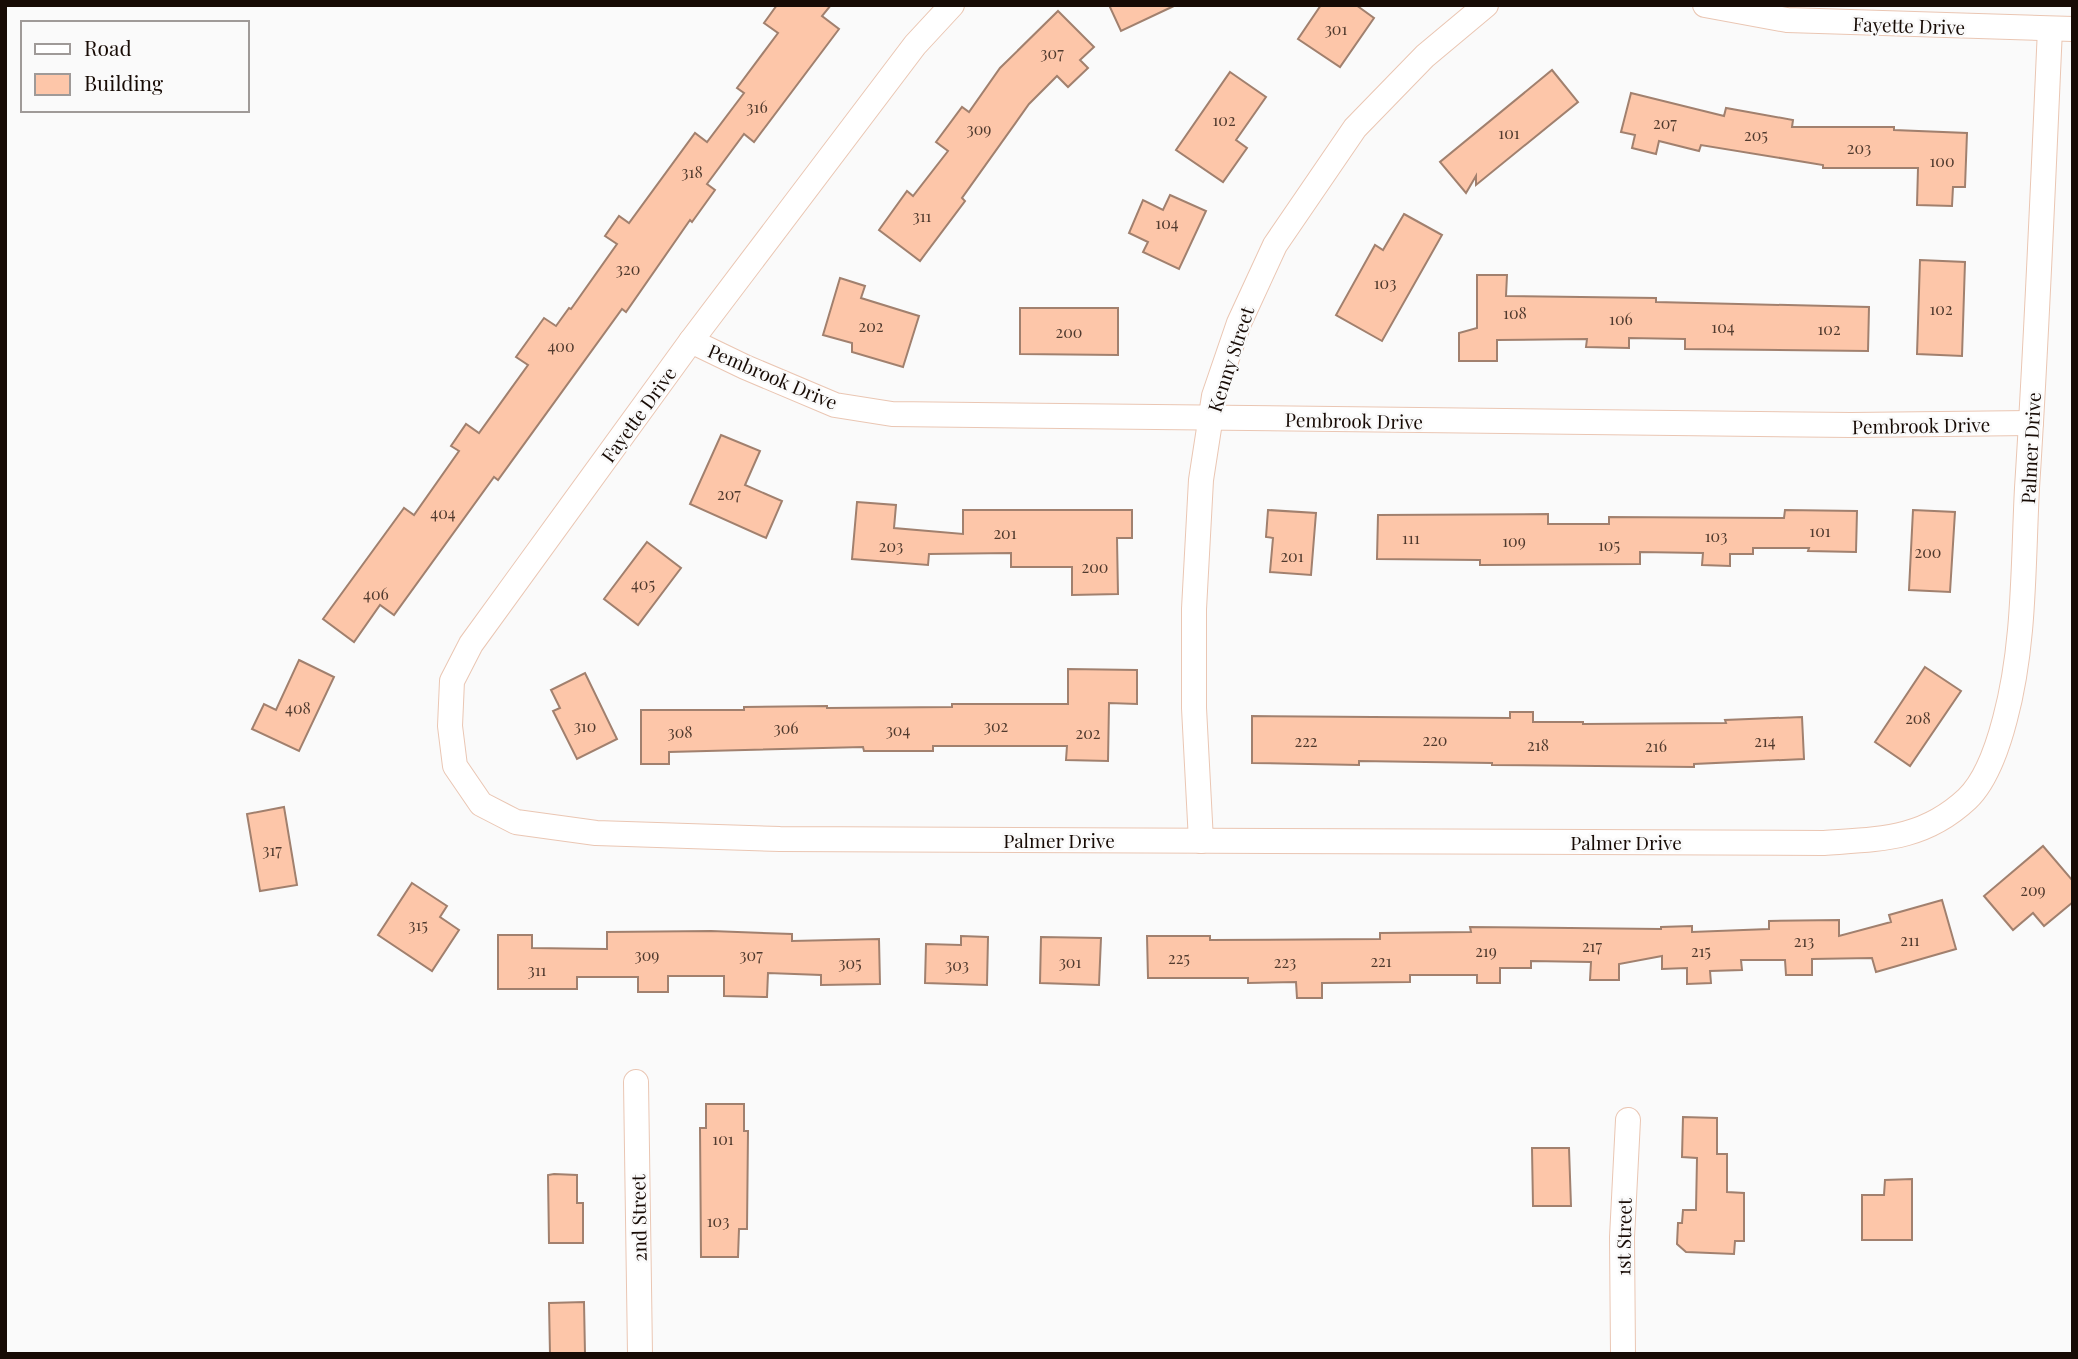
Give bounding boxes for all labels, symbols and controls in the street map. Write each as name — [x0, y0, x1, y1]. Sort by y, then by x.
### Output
street label: Fayette Drive — [1852, 10, 1966, 40]
house number: 301 — [1325, 18, 1347, 39]
legend — [21, 21, 248, 112]
text: Road — [84, 33, 132, 61]
house number: 307 — [1040, 42, 1064, 63]
text: Building — [84, 68, 163, 96]
house number: 316 — [746, 96, 768, 117]
house number: 102 — [1212, 109, 1236, 130]
house number: 207 — [1653, 112, 1677, 133]
house number: 309 — [967, 118, 991, 139]
house number: 101 — [1498, 122, 1520, 143]
house number: 205 — [1744, 124, 1768, 145]
house number: 203 — [1847, 137, 1871, 158]
house number: 100 — [1929, 150, 1955, 171]
house number: 318 — [681, 161, 703, 182]
house number: 311 — [912, 205, 932, 226]
house number: 104 — [1155, 212, 1179, 233]
house number: 320 — [616, 258, 640, 279]
house number: 103 — [1374, 272, 1396, 293]
house number: 102 — [1929, 298, 1953, 319]
house number: 108 — [1503, 302, 1527, 323]
street label: Kenny Street — [1201, 303, 1259, 415]
house number: 106 — [1609, 308, 1633, 329]
house number: 202 — [859, 315, 883, 336]
house number: 104 — [1711, 316, 1735, 337]
house number: 102 — [1817, 318, 1841, 339]
house number: 200 — [1056, 321, 1082, 342]
house number: 400 — [547, 335, 575, 356]
street label: Pembrook Drive — [704, 337, 842, 415]
street label: Fayette Drive — [594, 361, 682, 467]
street label: Palmer Drive — [2014, 392, 2046, 504]
street label: Pembrook Drive — [1285, 406, 1423, 434]
street label: Pembrook Drive — [1852, 411, 1990, 439]
house number: 207 — [717, 483, 741, 504]
house number: 404 — [430, 502, 456, 523]
house number: 101 — [1809, 520, 1831, 541]
house number: 201 — [993, 522, 1017, 543]
house number: 103 — [1705, 525, 1727, 546]
house number: 111 — [1402, 527, 1420, 548]
house number: 109 — [1502, 530, 1526, 551]
house number: 105 — [1598, 534, 1620, 555]
house number: 203 — [879, 535, 903, 556]
house number: 200 — [1915, 541, 1941, 562]
house number: 201 — [1280, 545, 1304, 566]
house number: 200 — [1082, 556, 1108, 577]
house number: 405 — [631, 573, 655, 594]
house number: 406 — [363, 583, 389, 604]
house number: 408 — [285, 697, 311, 718]
house number: 208 — [1905, 707, 1931, 728]
house number: 310 — [574, 715, 596, 736]
house number: 302 — [984, 715, 1008, 736]
house number: 306 — [773, 717, 799, 738]
house number: 304 — [886, 719, 910, 740]
house number: 308 — [667, 721, 693, 742]
house number: 202 — [1076, 722, 1100, 743]
house number: 220 — [1423, 729, 1447, 750]
house number: 222 — [1295, 730, 1318, 751]
house number: 214 — [1754, 730, 1776, 751]
house number: 218 — [1527, 734, 1549, 755]
house number: 216 — [1645, 735, 1667, 756]
street label: Palmer Drive — [1003, 827, 1115, 853]
street label: Palmer Drive — [1570, 829, 1682, 855]
house number: 317 — [262, 839, 282, 860]
house number: 209 — [2020, 879, 2046, 900]
house number: 315 — [408, 914, 428, 935]
house number: 211 — [1900, 929, 1920, 950]
house number: 213 — [1794, 930, 1814, 951]
house number: 217 — [1582, 935, 1603, 956]
house number: 219 — [1475, 940, 1497, 961]
house number: 215 — [1691, 940, 1711, 961]
house number: 309 — [635, 944, 659, 965]
house number: 307 — [739, 944, 763, 965]
house number: 225 — [1168, 947, 1190, 968]
house number: 221 — [1370, 950, 1392, 971]
house number: 301 — [1059, 951, 1081, 972]
house number: 223 — [1274, 951, 1296, 972]
house number: 305 — [838, 952, 862, 973]
house number: 303 — [945, 954, 969, 975]
house number: 311 — [527, 959, 547, 980]
house number: 101 — [712, 1128, 734, 1149]
street label: 2nd Street — [624, 1174, 652, 1262]
street label: 1st Street — [1609, 1198, 1637, 1276]
house number: 103 — [707, 1210, 729, 1231]

